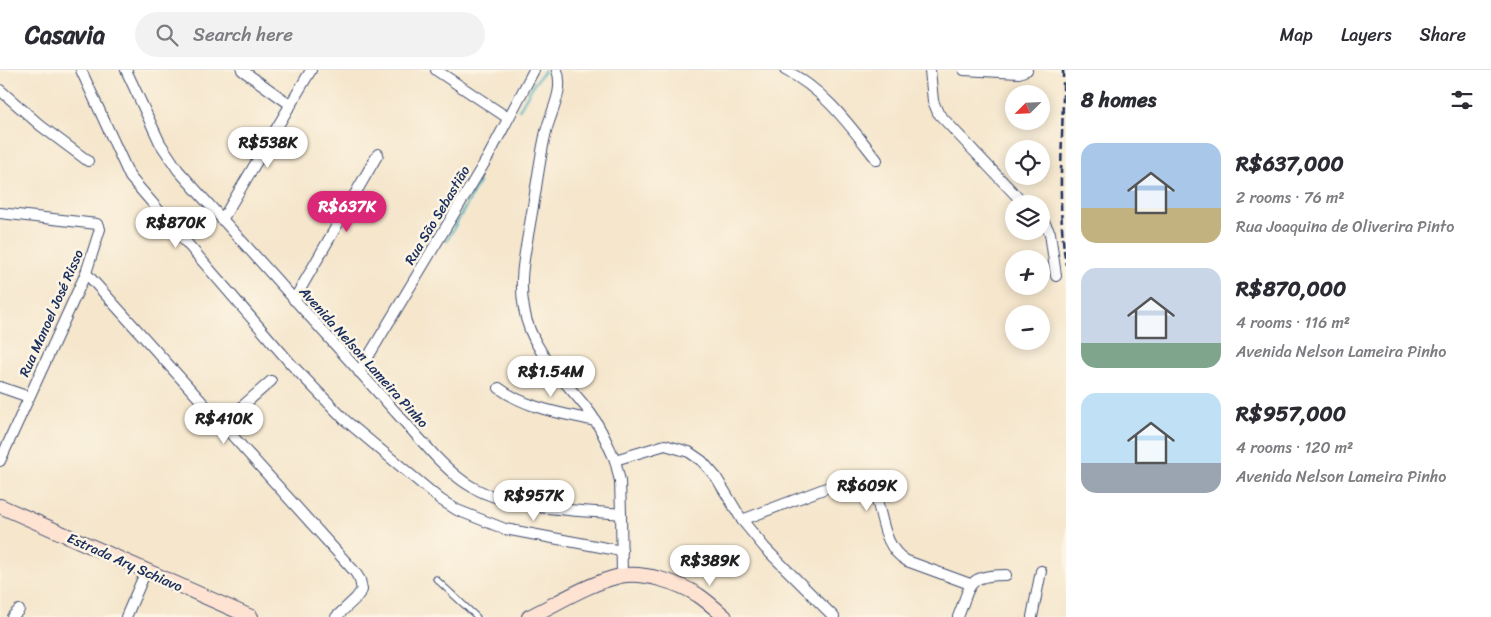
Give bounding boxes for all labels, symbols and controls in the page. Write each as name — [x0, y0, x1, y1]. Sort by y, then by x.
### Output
search box — [135, 12, 485, 57]
text: Casavia — [25, 14, 105, 56]
text: Search here — [193, 18, 293, 51]
text: Map — [1280, 19, 1313, 51]
text: Layers — [1341, 19, 1392, 51]
text: Share — [1420, 19, 1466, 51]
icon: search — [153, 21, 181, 49]
text: 8 homes — [1081, 81, 1156, 119]
north arrow — [1005, 85, 1050, 130]
map controls — [1005, 85, 1050, 350]
icon: filters — [1448, 86, 1476, 114]
pin: R$538K — [227, 126, 309, 169]
text: R$538K — [239, 128, 297, 157]
button: locate — [1005, 140, 1050, 185]
text: R$637,000 — [1236, 145, 1344, 183]
street label: Rua São Sebastião — [398, 161, 477, 270]
icon: home — [1121, 163, 1181, 223]
text: 2 rooms · 76 m² — [1236, 183, 1345, 212]
pin: R$637K — [306, 190, 388, 233]
text: R$637K — [318, 192, 376, 221]
button: layers — [1005, 195, 1050, 240]
pin: R$870K — [135, 206, 217, 249]
text: R$870K — [146, 208, 206, 237]
text: Rua Joaquina de Oliverira Pinto — [1236, 212, 1454, 241]
street label: Rua Manoel José Risso — [12, 245, 91, 381]
button: + — [1005, 250, 1050, 295]
text: R$870,000 — [1236, 270, 1346, 308]
street label: Avenida Nelson Lameira Pinho — [292, 280, 435, 434]
icon: home — [1121, 288, 1181, 348]
button: − — [1005, 305, 1050, 350]
text: 4 rooms · 116 m² — [1236, 308, 1350, 337]
text: Avenida Nelson Lameira Pinho — [1236, 337, 1446, 366]
pin: R$1.54M — [505, 356, 597, 398]
text: R$1.54M — [518, 357, 584, 386]
text: R$957,000 — [1236, 395, 1346, 433]
pin: R$410K — [183, 402, 265, 445]
text: R$410K — [195, 404, 253, 433]
icon: home — [1121, 413, 1181, 473]
text: 4 rooms · 120 m² — [1236, 433, 1353, 462]
text: Avenida Nelson Lameira Pinho — [1236, 462, 1446, 491]
pin: R$609K — [826, 470, 908, 512]
text: R$609K — [837, 471, 897, 500]
pin: R$957K — [493, 480, 575, 522]
text: R$957K — [505, 481, 563, 510]
street label: Estrada Ary Schiavo — [63, 526, 187, 599]
pin: R$389K — [669, 544, 751, 587]
text: R$389K — [681, 546, 739, 575]

